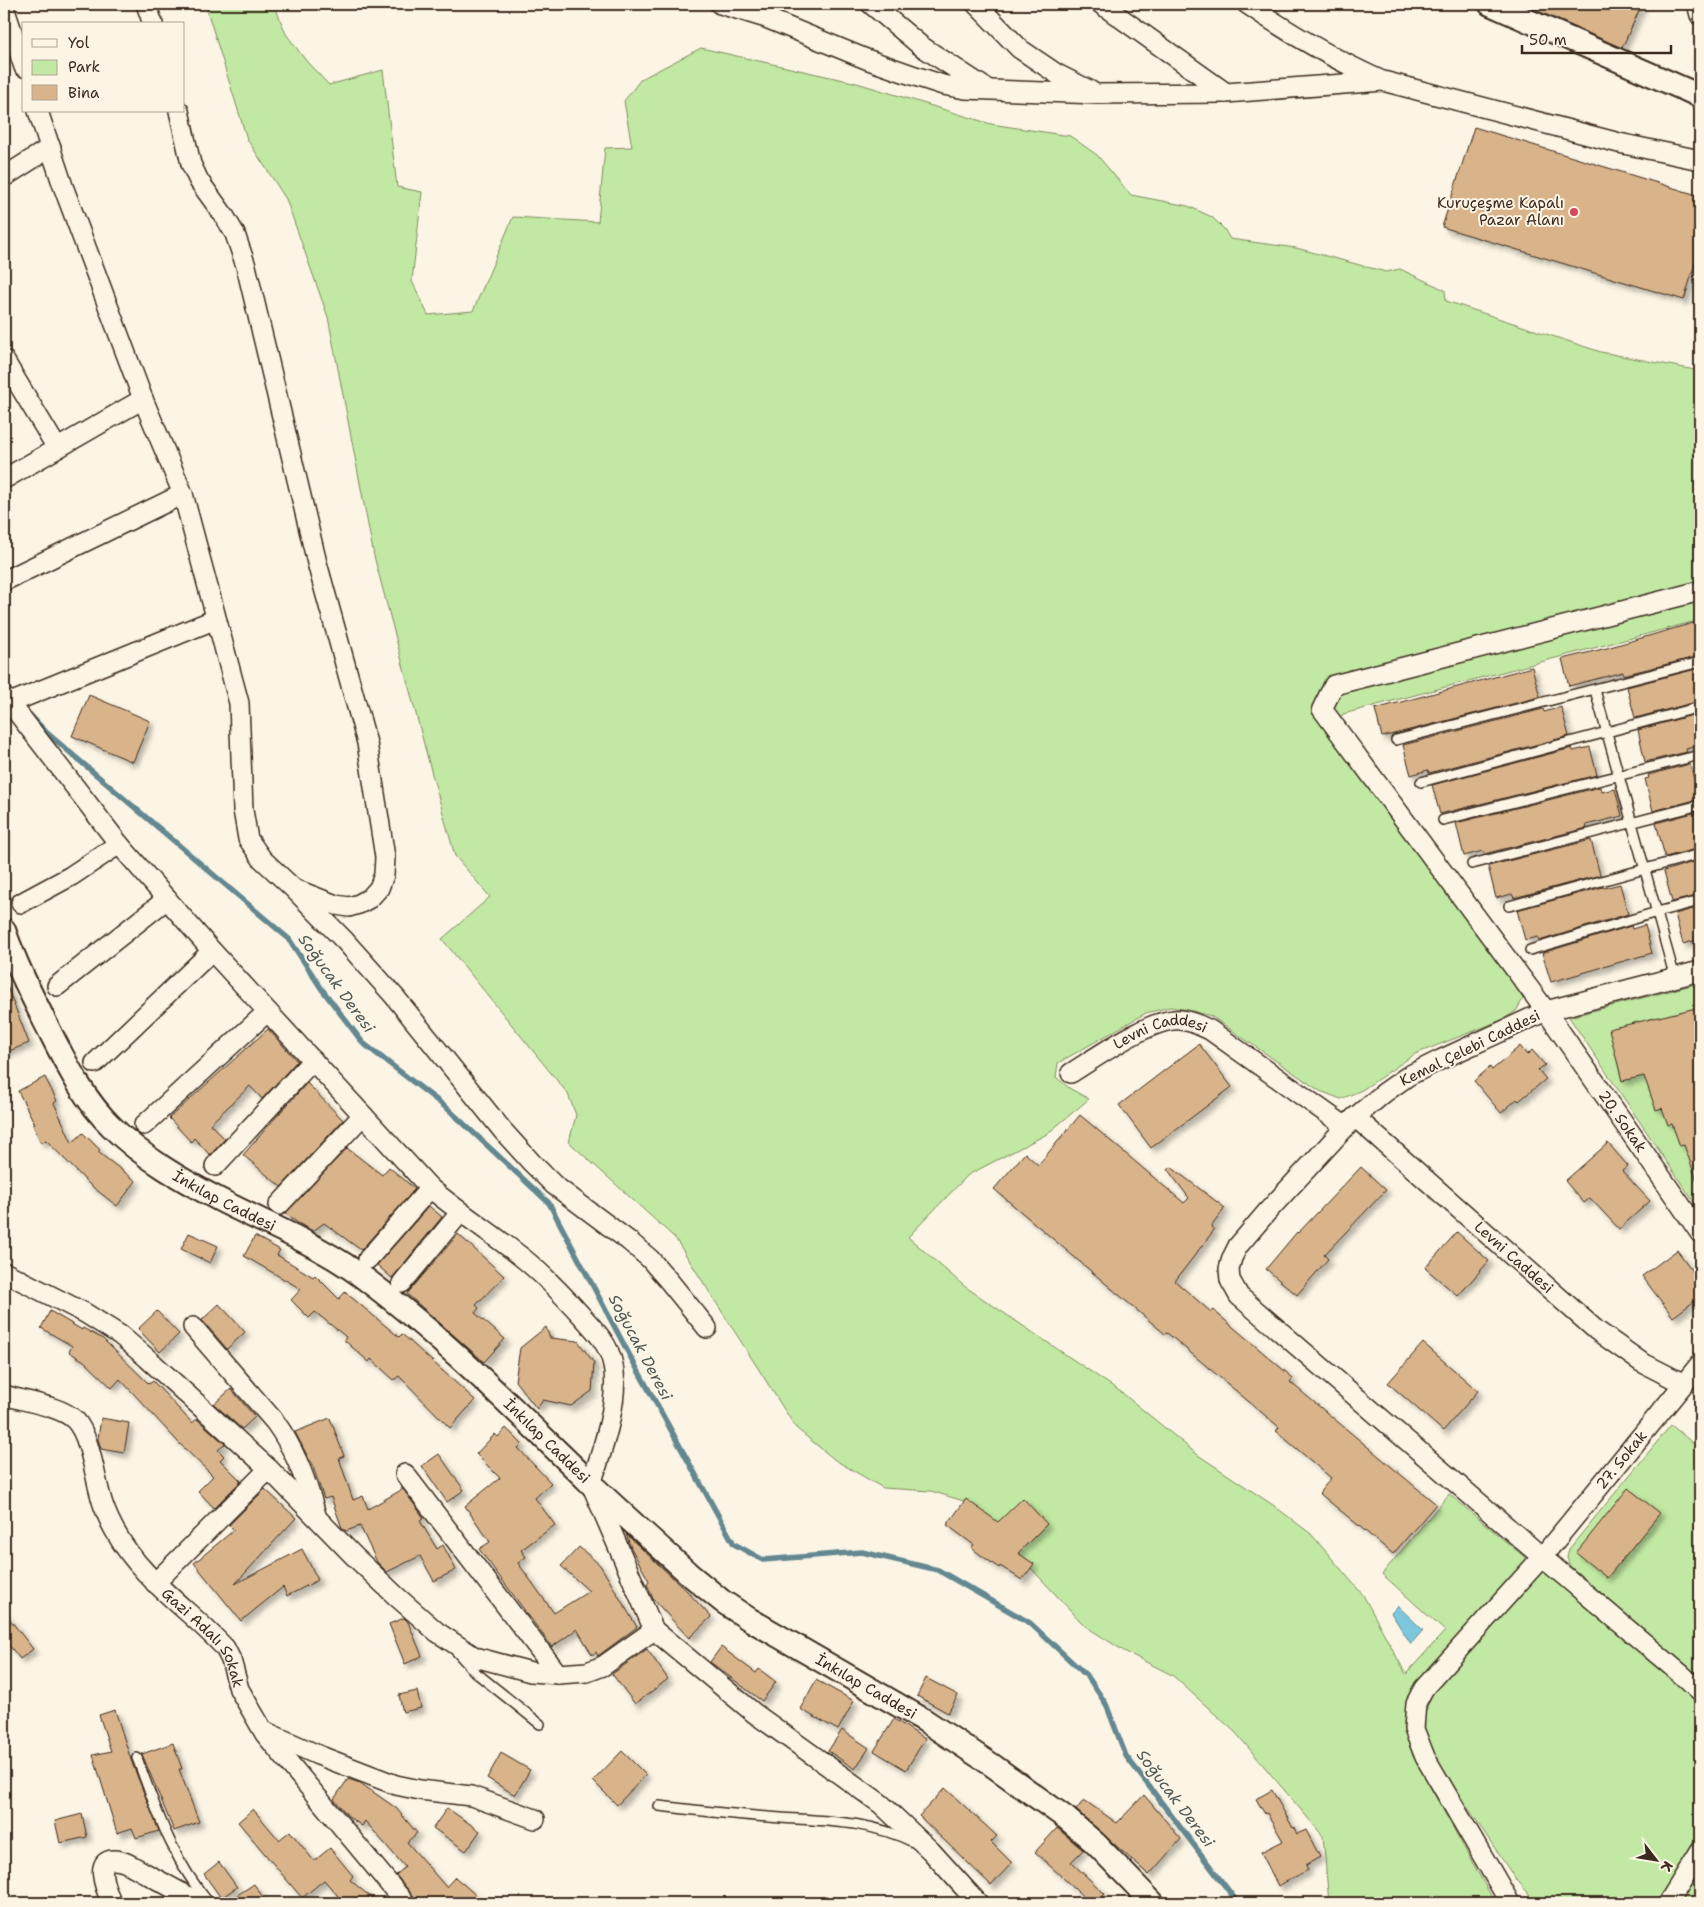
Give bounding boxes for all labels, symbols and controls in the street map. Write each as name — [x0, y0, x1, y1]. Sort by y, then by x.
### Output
legend — [22, 22, 185, 112]
scale bar — [1522, 22, 1670, 54]
text: 50 m — [1529, 30, 1567, 50]
text: Yol — [68, 33, 90, 53]
text: Park — [68, 57, 100, 77]
text: Bina — [68, 83, 100, 103]
place label: Kuruçeşme Kapalı Pazar Alanı — [1437, 193, 1564, 230]
marker: Kuruçeşme Kapalı Pazar Alanı — [1568, 206, 1580, 218]
water label: Soğucak Deresi — [294, 930, 380, 1037]
street label: Kemal Çelebi Caddesi — [1396, 1005, 1544, 1091]
street label: Levni Caddesi — [1109, 1010, 1211, 1054]
street label: 20. Sokak — [1594, 1086, 1651, 1156]
street label: İnkılap Caddesi — [169, 1166, 279, 1236]
street label: Levni Caddesi — [1470, 1217, 1558, 1298]
water label: Soğucak Deresi — [604, 1291, 678, 1404]
street label: İnkılap Caddesi — [499, 1394, 595, 1488]
street label: 27. Sokak — [1591, 1426, 1652, 1493]
street label: Gazi Adalı Sokak — [157, 1583, 248, 1690]
street label: İnkılap Caddesi — [812, 1650, 920, 1724]
water label: Soğucak Deresi — [1132, 1745, 1220, 1852]
north arrow — [1632, 1834, 1682, 1884]
text: K — [1657, 1858, 1677, 1876]

